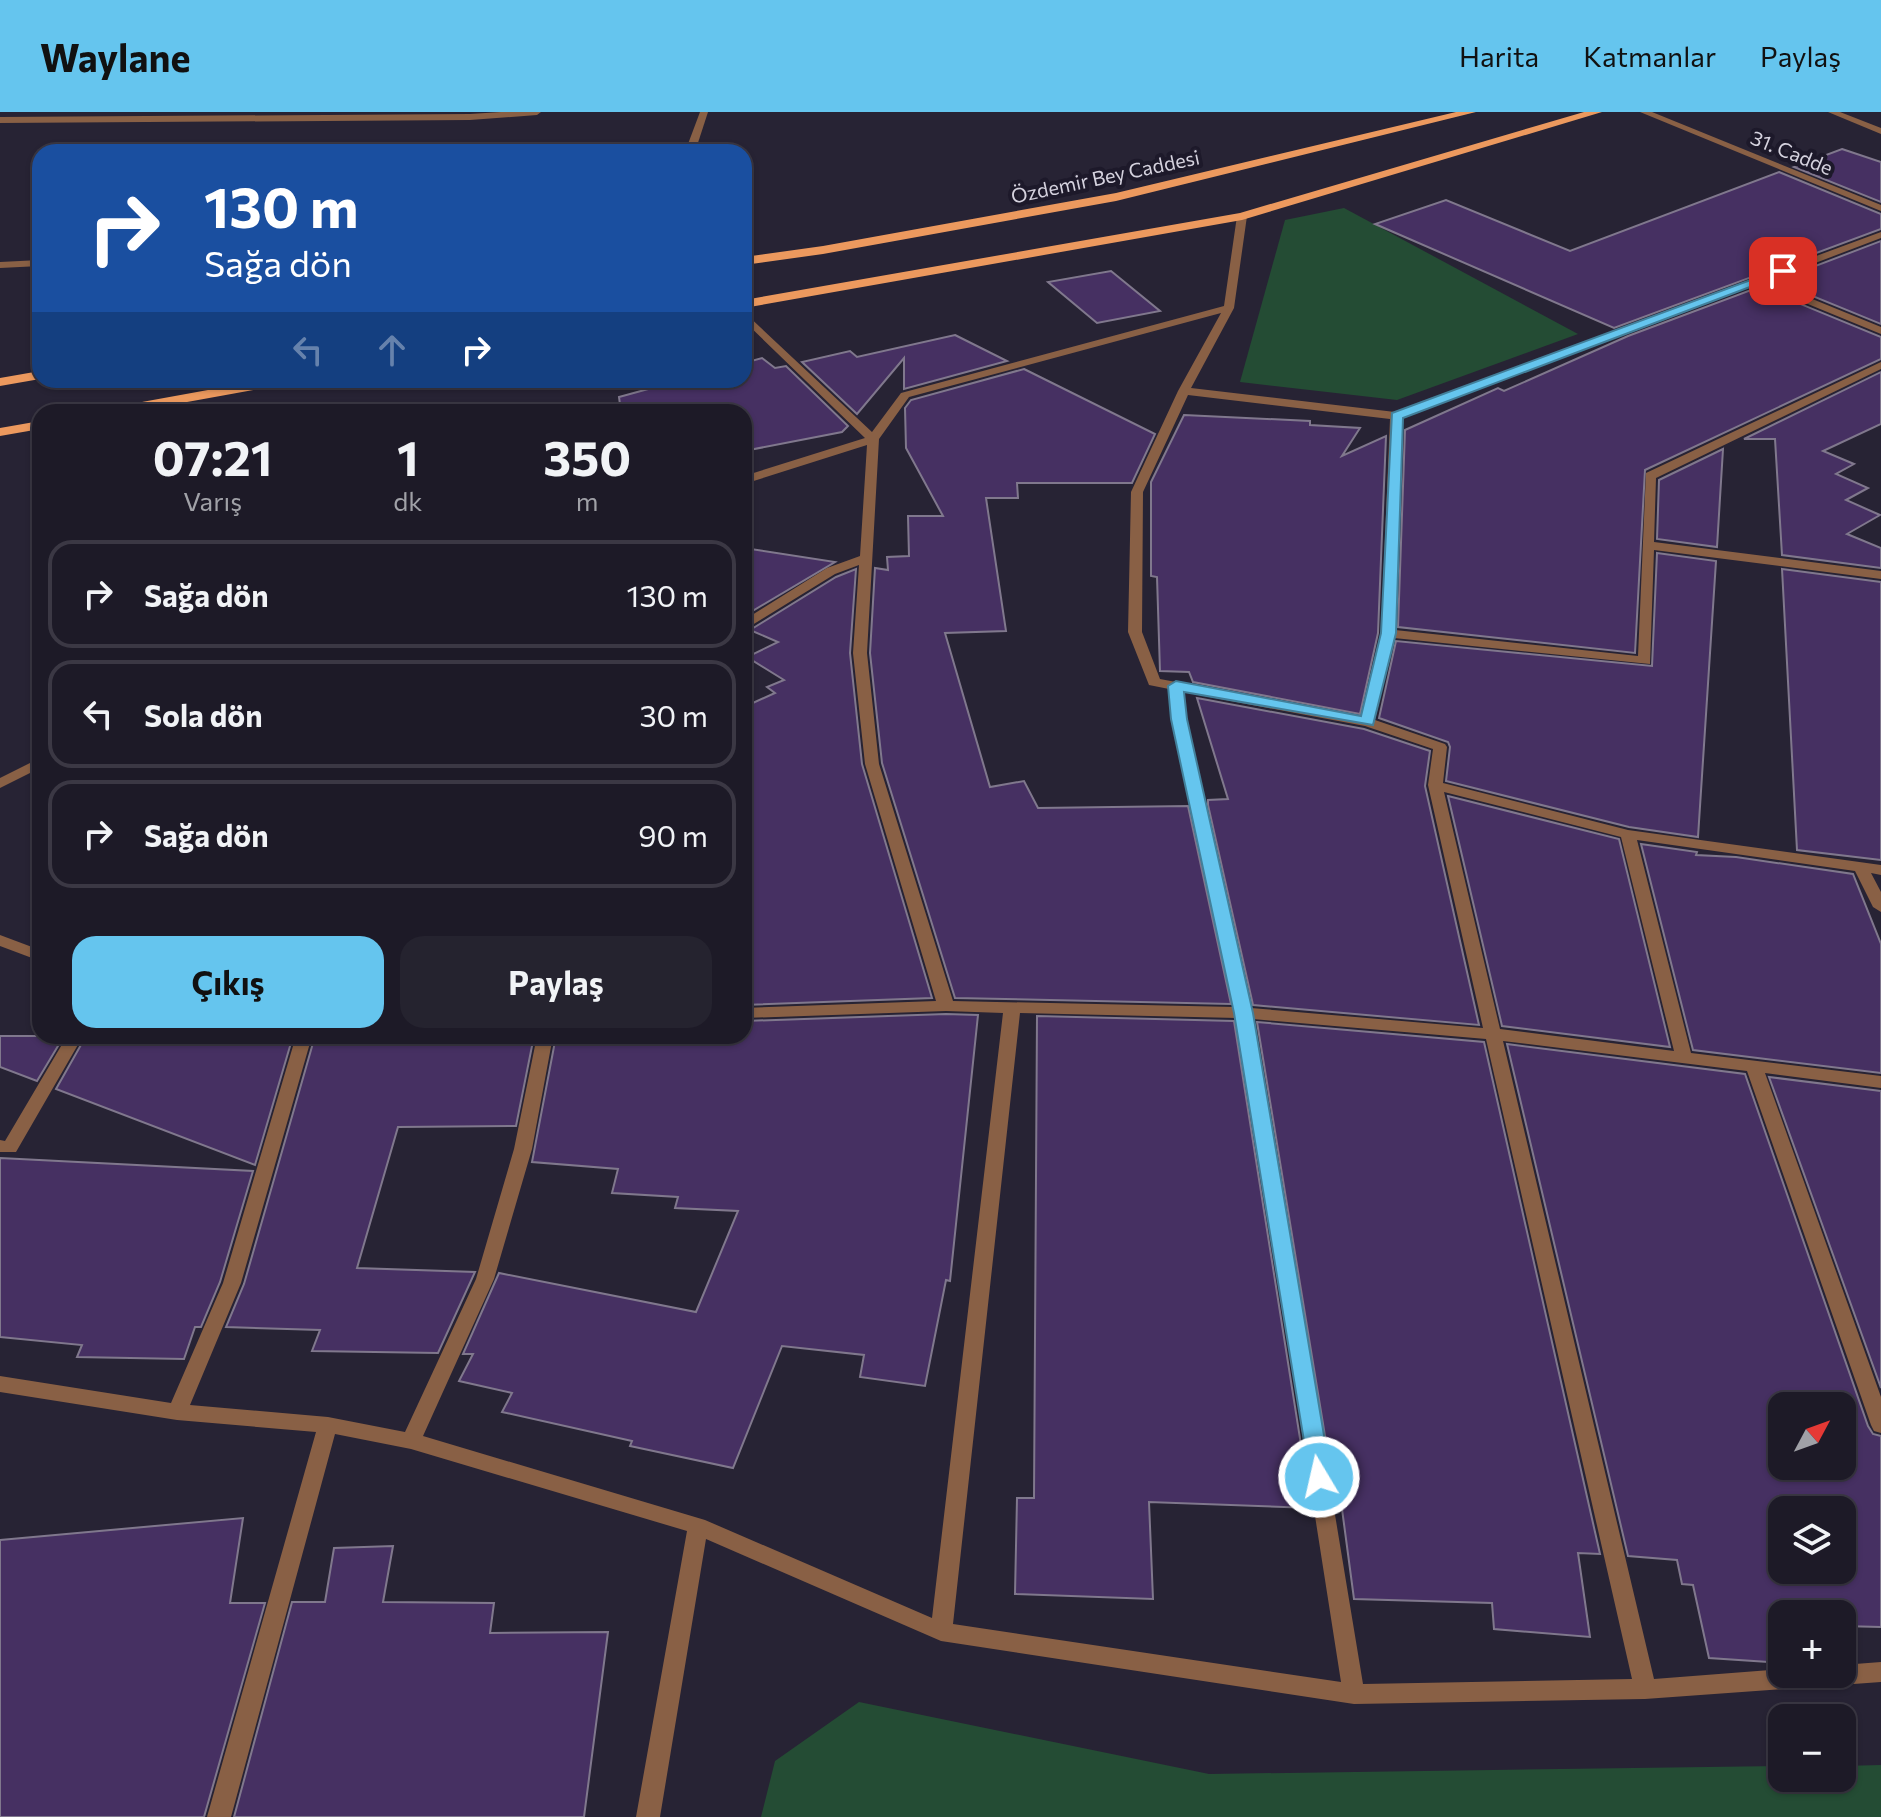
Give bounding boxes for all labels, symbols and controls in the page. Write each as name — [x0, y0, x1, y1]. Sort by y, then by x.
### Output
text: Waylane — [40, 33, 190, 80]
text: Harita — [1459, 39, 1539, 73]
text: Katmanlar — [1583, 39, 1716, 73]
text: Paylaş — [1760, 39, 1841, 73]
street label: 31. Cadde — [1747, 125, 1837, 179]
street label: Özdemir Bey Caddesi — [1008, 144, 1202, 208]
text: 130 m — [204, 171, 359, 240]
icon: right — [72, 176, 176, 280]
pin — [1749, 237, 1817, 305]
text: Sağa dön — [204, 240, 352, 284]
icon: arrive — [1761, 249, 1805, 293]
icon: left — [286, 328, 330, 372]
icon: ahead — [370, 328, 414, 372]
icon: right — [454, 328, 498, 372]
text: 07:21 — [153, 427, 272, 486]
text: 1 — [397, 427, 419, 486]
text: 350 — [543, 427, 631, 486]
text: Varış — [183, 485, 242, 516]
text: dk — [393, 485, 422, 516]
text: m — [576, 485, 599, 516]
icon: right — [76, 572, 120, 616]
text: Sağa dön — [144, 576, 269, 613]
text: 130 m — [627, 576, 708, 613]
icon: left — [76, 692, 120, 736]
text: Sola dön — [144, 696, 263, 733]
text: 30 m — [639, 696, 708, 733]
icon: right — [76, 812, 120, 856]
text: Sağa dön — [144, 816, 269, 853]
text: 90 m — [638, 816, 708, 853]
button: Çıkış — [72, 936, 384, 1028]
button: Paylaş — [400, 936, 712, 1028]
north arrow — [1768, 1392, 1856, 1480]
map controls — [1768, 1392, 1856, 1792]
position arrow — [1277, 1435, 1361, 1519]
button: layers — [1768, 1496, 1856, 1584]
button: + — [1768, 1600, 1856, 1688]
button: − — [1768, 1704, 1856, 1792]

